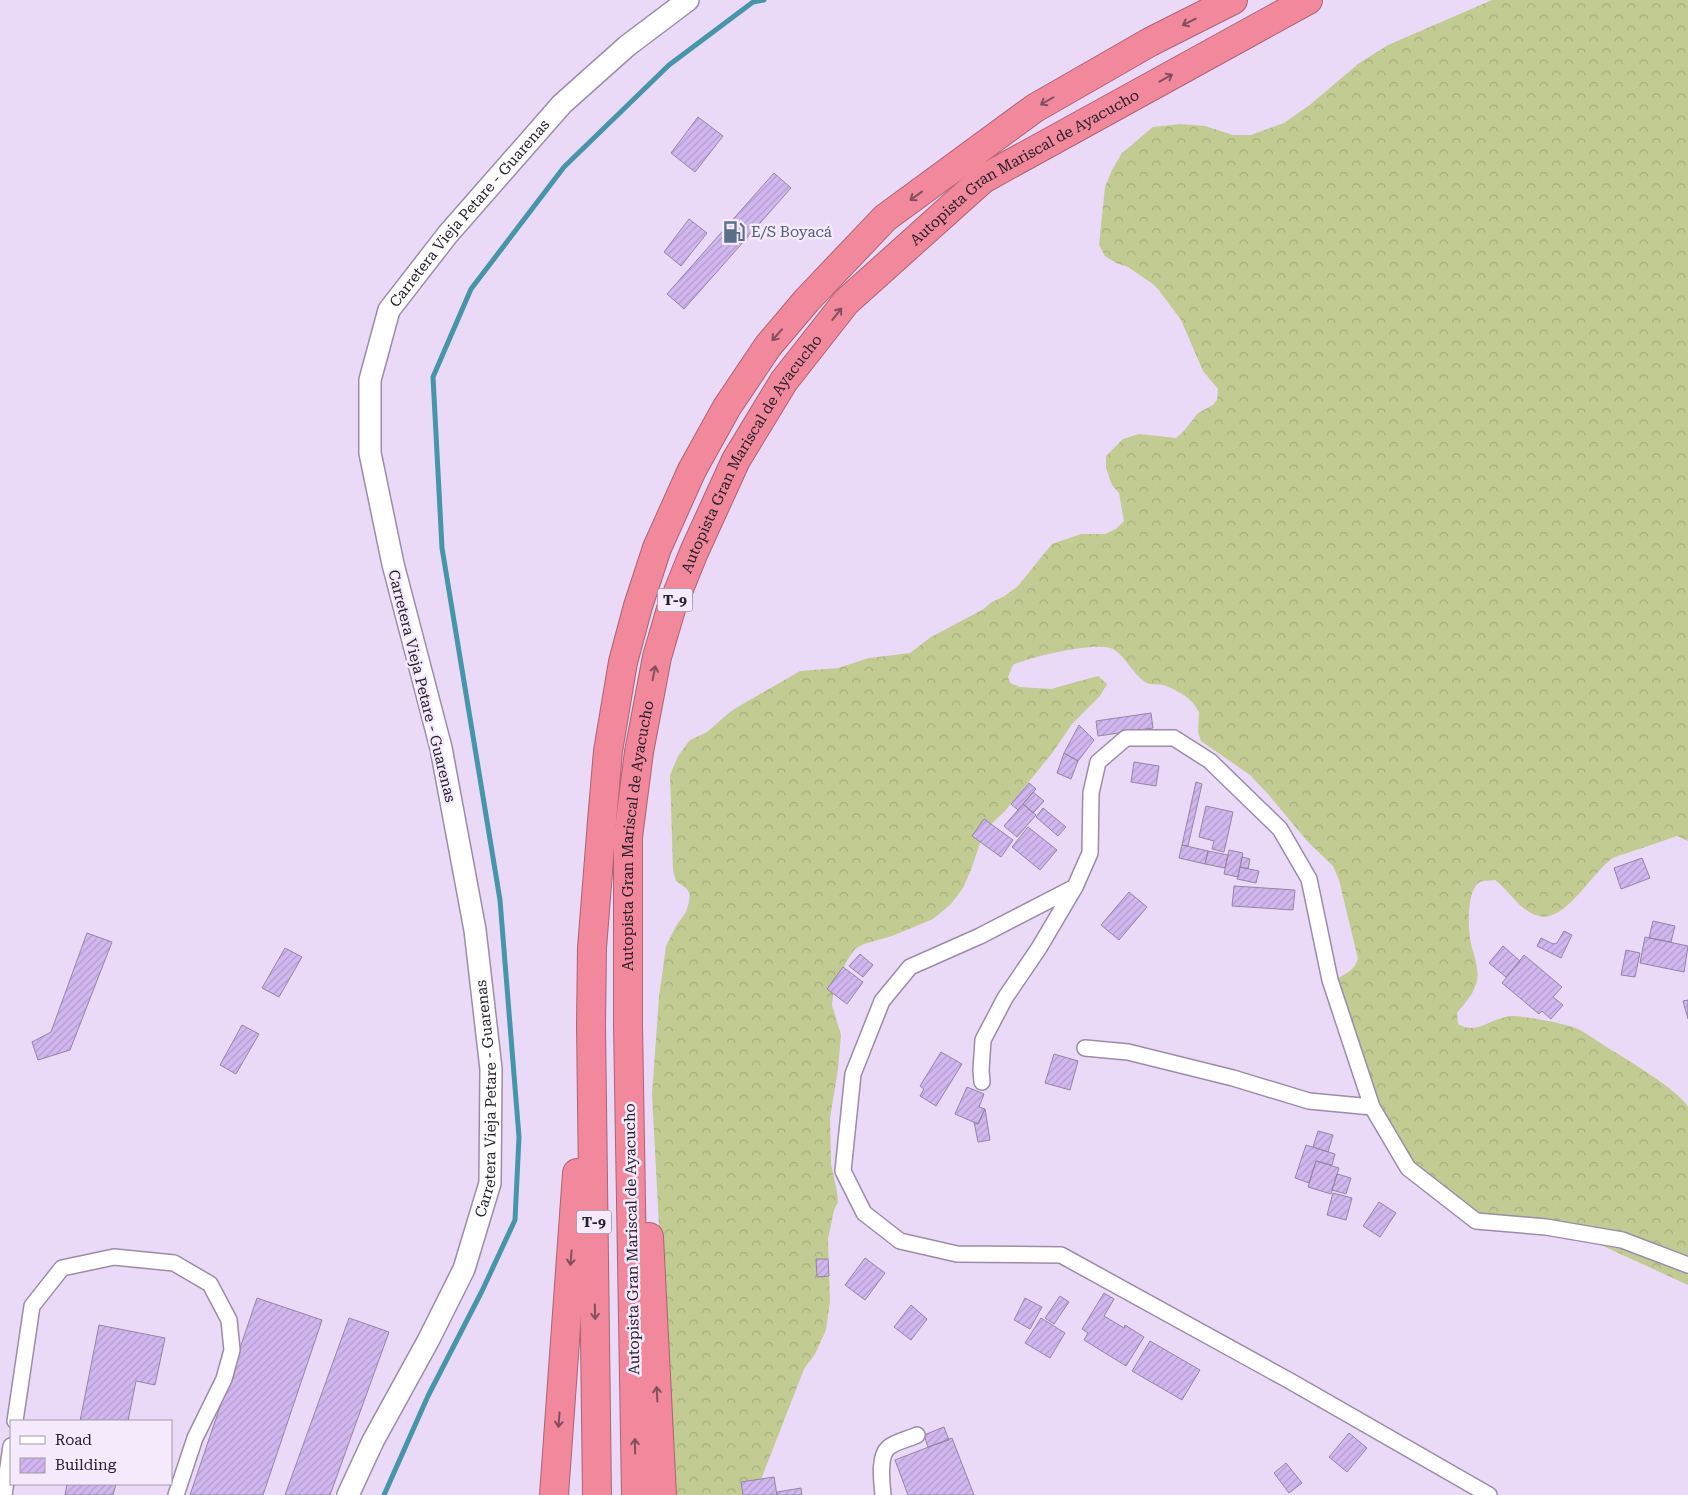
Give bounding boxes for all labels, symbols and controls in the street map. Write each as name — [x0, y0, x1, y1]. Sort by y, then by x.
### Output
one-way arrow — [1182, 17, 1197, 27]
one-way arrow — [1158, 73, 1173, 83]
street label: Autopista Gran Mariscal de Ayacucho — [906, 86, 1142, 249]
one-way arrow — [1041, 96, 1055, 106]
street label: Carretera Vieja Petare - Guarenas — [386, 116, 553, 311]
one-way arrow — [909, 191, 923, 201]
fuel station icon: E/S Boyacá — [721, 219, 747, 245]
place label: E/S Boyacá — [751, 223, 832, 241]
one-way arrow — [831, 307, 842, 320]
one-way arrow — [771, 329, 782, 342]
street label: Autopista Gran Mariscal de Ayacucho — [677, 331, 826, 576]
street label: Carretera Vieja Petare - Guarenas — [384, 568, 460, 804]
road number: T-9 — [658, 588, 692, 612]
one-way arrow — [650, 666, 659, 682]
street label: Autopista Gran Mariscal de Ayacucho — [619, 699, 658, 971]
street label: Carretera Vieja Petare - Guarenas — [471, 979, 500, 1220]
street label: Autopista Gran Mariscal de Ayacucho — [621, 1103, 643, 1375]
road number: T-9 — [576, 1210, 612, 1234]
one-way arrow — [566, 1249, 576, 1265]
one-way arrow — [590, 1304, 600, 1320]
one-way arrow — [652, 1386, 661, 1402]
one-way arrow — [554, 1411, 563, 1427]
legend — [10, 1420, 172, 1485]
text: Road — [55, 1431, 92, 1449]
one-way arrow — [631, 1439, 640, 1455]
text: Building — [55, 1456, 117, 1474]

